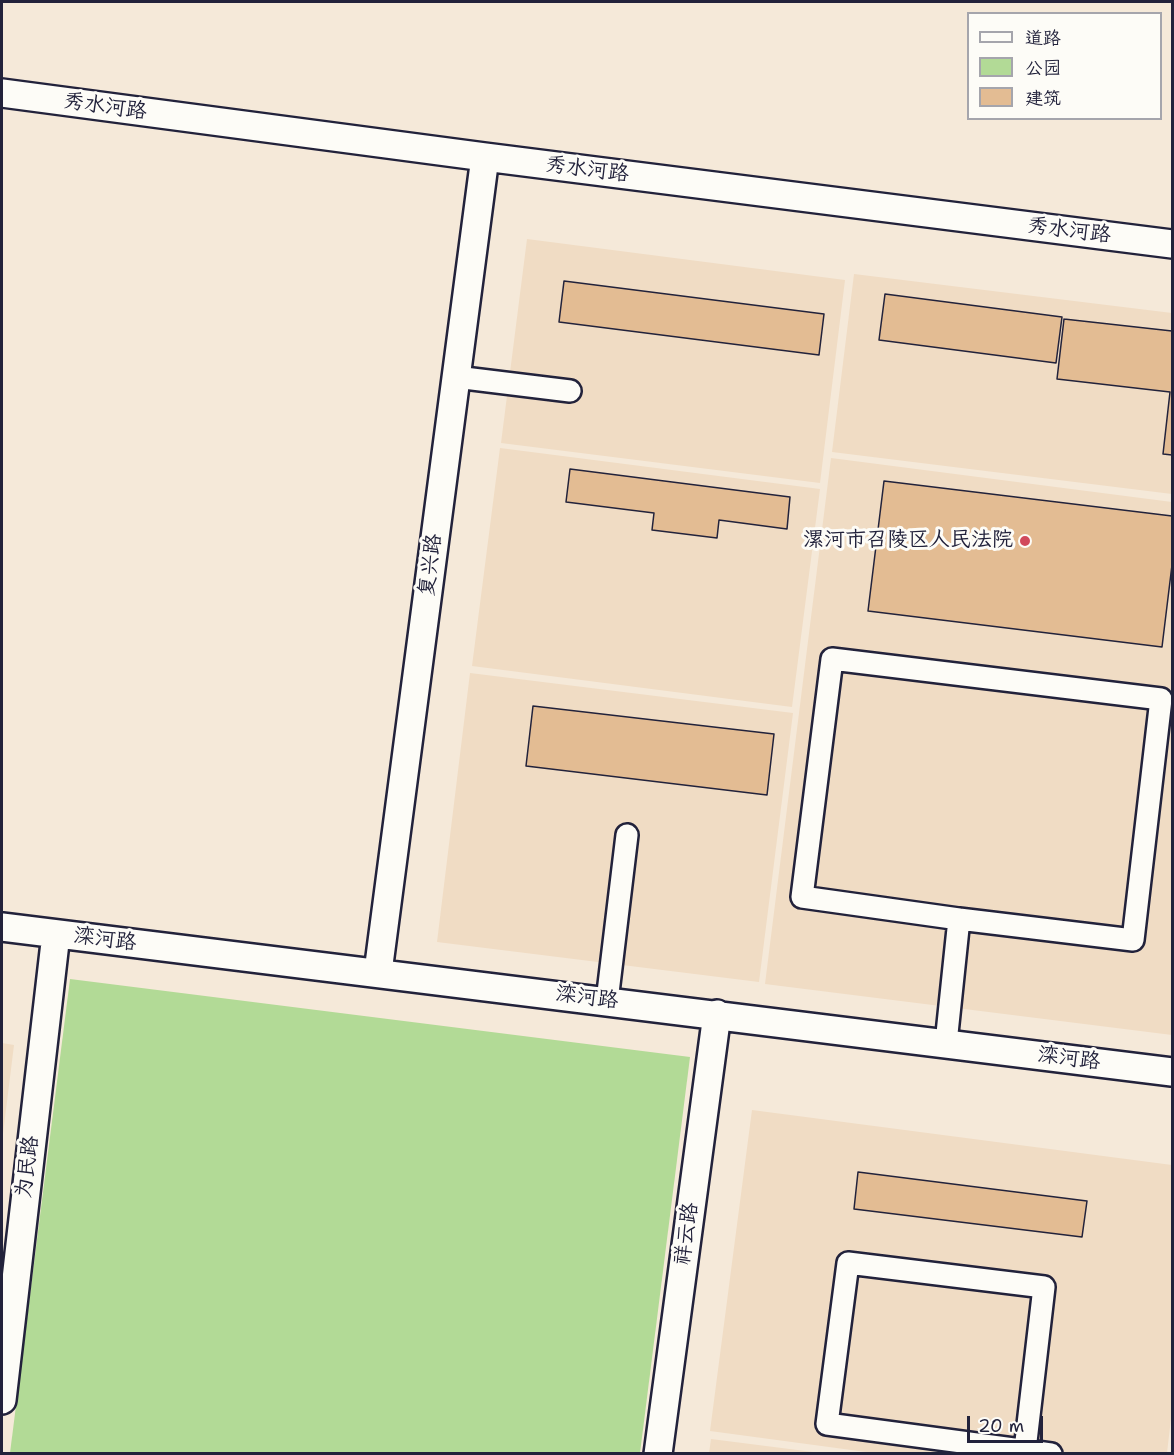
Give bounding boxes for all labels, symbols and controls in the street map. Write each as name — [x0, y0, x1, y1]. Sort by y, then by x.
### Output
legend — [967, 12, 1162, 120]
text: 道路 — [1025, 26, 1061, 50]
text: 公园 — [1025, 56, 1061, 80]
text: 建筑 — [1025, 86, 1061, 110]
street label: 秀水河路 — [62, 89, 148, 125]
street label: 秀水河路 — [544, 152, 630, 188]
street label: 秀水河路 — [1026, 213, 1112, 249]
place label: 漯河市召陵区人民法院 — [803, 528, 1013, 554]
street label: 复兴路 — [415, 532, 447, 598]
marker: 漯河市召陵区人民法院 — [1018, 534, 1032, 548]
street label: 滦河路 — [72, 924, 138, 956]
street label: 滦河路 — [554, 982, 620, 1014]
street label: 滦河路 — [1036, 1043, 1102, 1075]
street label: 为民路 — [12, 1134, 44, 1200]
street label: 祥云路 — [670, 1201, 704, 1267]
scale bar — [970, 1404, 1046, 1442]
text: 20 m — [978, 1414, 1024, 1438]

